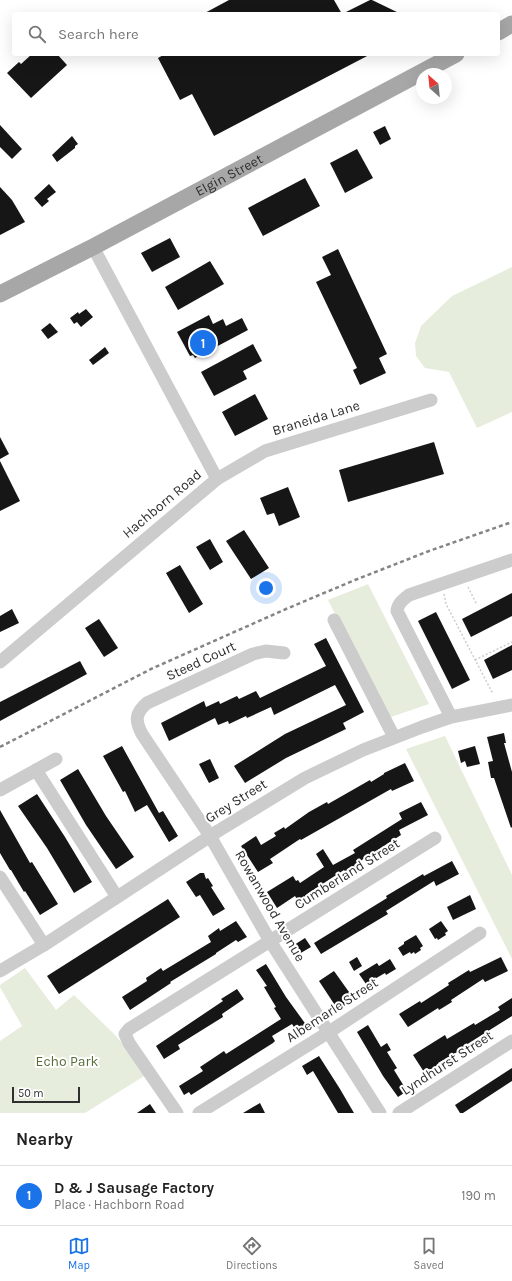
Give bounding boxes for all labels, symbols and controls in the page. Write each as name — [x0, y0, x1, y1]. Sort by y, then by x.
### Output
search box — [12, 12, 500, 56]
icon: search — [26, 23, 48, 45]
text: Search here — [58, 25, 139, 43]
north arrow — [416, 68, 452, 104]
street label: Elgin Street — [192, 150, 266, 200]
pin: 1 — [190, 328, 216, 358]
street label: Braneida Lane — [270, 397, 362, 439]
street label: Hachborn Road — [119, 466, 205, 542]
your location — [256, 578, 276, 598]
street label: Steed Court — [164, 637, 238, 685]
street label: Grey Street — [202, 775, 270, 827]
street label: Cumberland Street — [291, 835, 403, 913]
street label: Rowanwood Avenue — [231, 847, 309, 965]
street label: Albemarle Street — [283, 974, 381, 1046]
street label: Lyndhurst Street — [398, 1027, 496, 1099]
park label: Echo Park — [36, 1053, 99, 1070]
scale bar — [12, 1085, 80, 1104]
text: 50 m — [18, 1087, 44, 1100]
text: Nearby — [16, 1129, 73, 1149]
text: D & J Sausage Factory — [54, 1179, 214, 1197]
text: 1 — [27, 1188, 31, 1203]
text: 190 m — [461, 1188, 496, 1203]
text: Place · Hachborn Road — [54, 1197, 185, 1212]
tab: Map — [68, 1235, 90, 1272]
tab: Directions — [226, 1235, 278, 1272]
tab: Saved — [414, 1235, 444, 1272]

